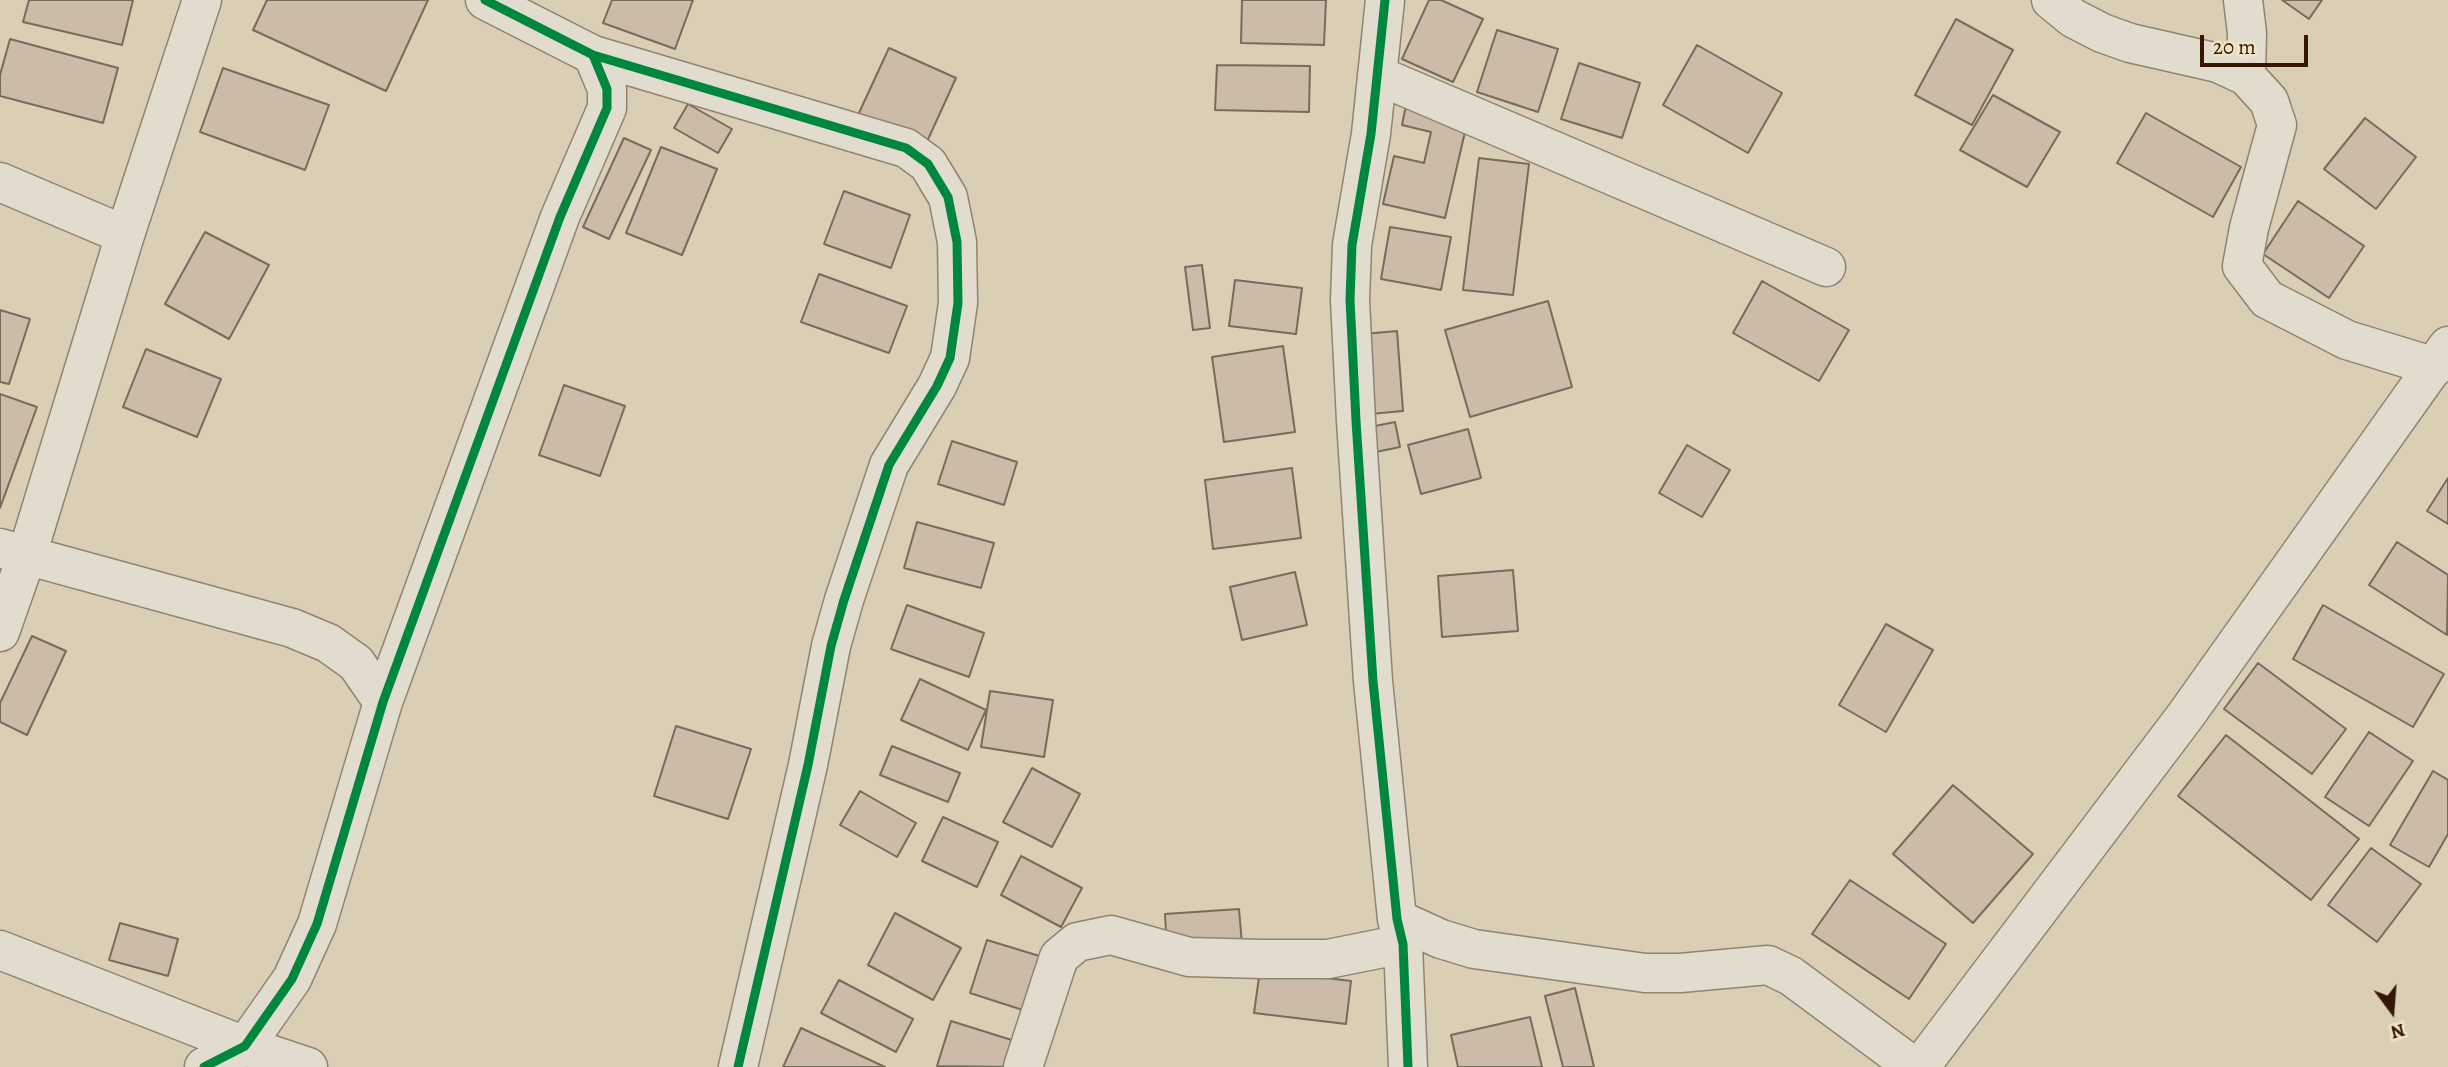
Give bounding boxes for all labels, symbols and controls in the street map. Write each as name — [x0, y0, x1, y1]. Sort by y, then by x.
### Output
scale bar — [2203, 21, 2312, 65]
text: 20 m — [2213, 33, 2256, 61]
north arrow — [2357, 976, 2427, 1046]
text: N — [2388, 1017, 2408, 1046]

